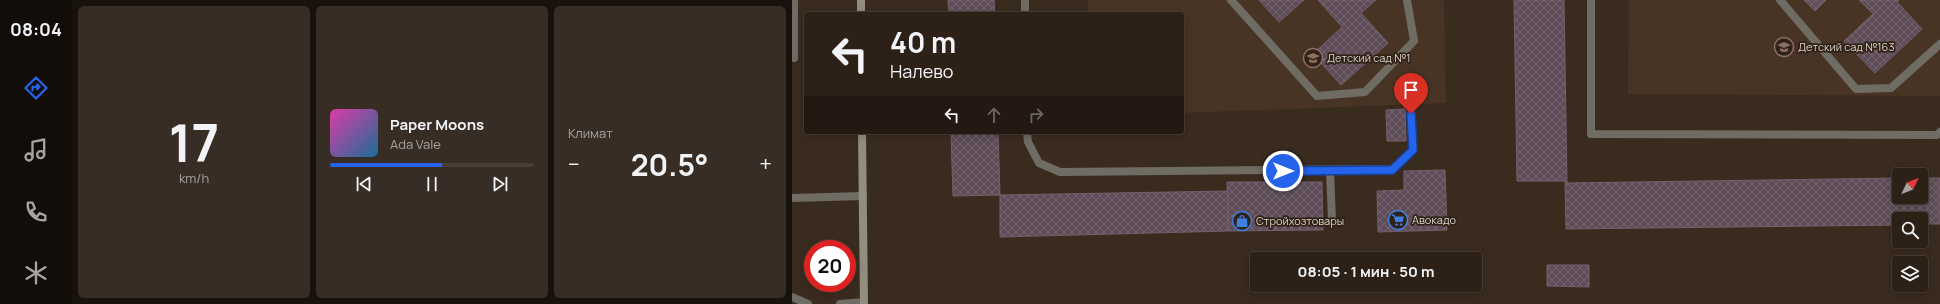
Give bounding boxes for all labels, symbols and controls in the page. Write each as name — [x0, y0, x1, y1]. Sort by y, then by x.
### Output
text: 08:04 — [10, 17, 62, 41]
text: 40 m — [890, 23, 956, 61]
icon: left — [824, 28, 876, 80]
school or university icon: Детский сад №163 — [1773, 36, 1795, 58]
place label: Детский сад №163 — [1798, 39, 1895, 54]
school or university icon: Детский сад №1 — [1302, 47, 1324, 69]
place label: Детский сад №1 — [1327, 50, 1411, 65]
text: Налево — [890, 59, 954, 83]
pin — [1394, 73, 1428, 114]
icon: directions — [22, 74, 50, 102]
icon: arrive — [1400, 79, 1422, 101]
icon: left — [941, 104, 963, 126]
icon: ahead — [983, 104, 1005, 126]
icon: right — [1025, 104, 1047, 126]
text: 17 — [169, 107, 219, 178]
text: Paper Moons — [390, 114, 484, 135]
text: Климат — [568, 124, 613, 142]
text: Ada Vale — [390, 135, 441, 153]
icon: music — [22, 136, 50, 164]
text: 20.5° — [631, 144, 709, 185]
text: − — [568, 149, 580, 179]
text: + — [759, 149, 772, 179]
position arrow — [1262, 150, 1304, 192]
north arrow — [1892, 168, 1928, 204]
map controls — [1892, 168, 1928, 292]
text: km/h — [179, 169, 209, 187]
icon: previous — [353, 173, 375, 195]
icon: pause — [421, 173, 443, 195]
icon: next — [489, 173, 511, 195]
icon: phone — [22, 198, 50, 226]
supermarket icon: Авокадо — [1387, 209, 1409, 231]
shop icon: Стройхозтовары — [1231, 210, 1253, 232]
place label: Авокадо — [1412, 212, 1457, 227]
button: search — [1892, 212, 1928, 248]
place label: Стройхозтовары — [1256, 213, 1344, 228]
speed limit sign: 20 — [804, 240, 856, 292]
button: layers — [1892, 256, 1928, 292]
icon: climate — [22, 259, 50, 287]
text: 08:05 · 1 мин · 50 m — [1298, 261, 1434, 282]

